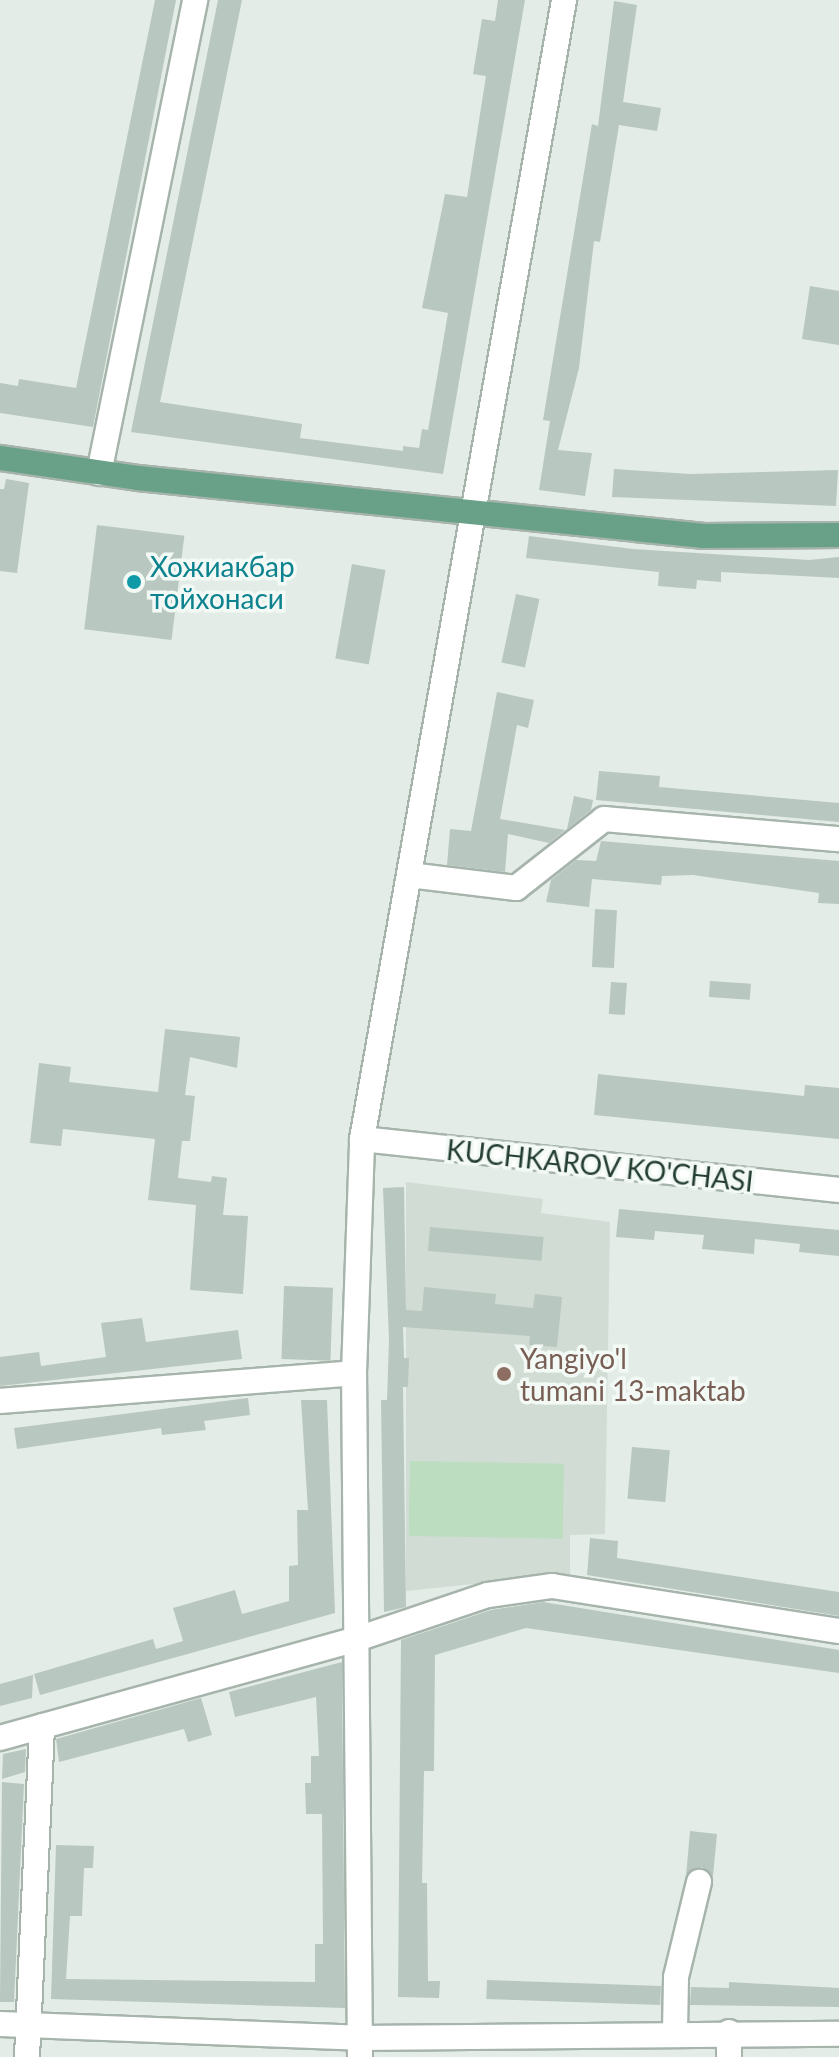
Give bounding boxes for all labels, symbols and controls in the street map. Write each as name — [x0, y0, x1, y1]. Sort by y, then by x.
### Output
place label: Хожиакбар тойхонаси — [150, 549, 295, 615]
marker: Хожиакбар тойхонаси — [125, 573, 143, 591]
street label: KUCHKAROV KO'CHASI — [444, 1132, 756, 1198]
place label: Yangiyo'l tumani 13-maktab — [520, 1341, 746, 1407]
marker: Yangiyo'l tumani 13-maktab — [495, 1365, 513, 1383]

